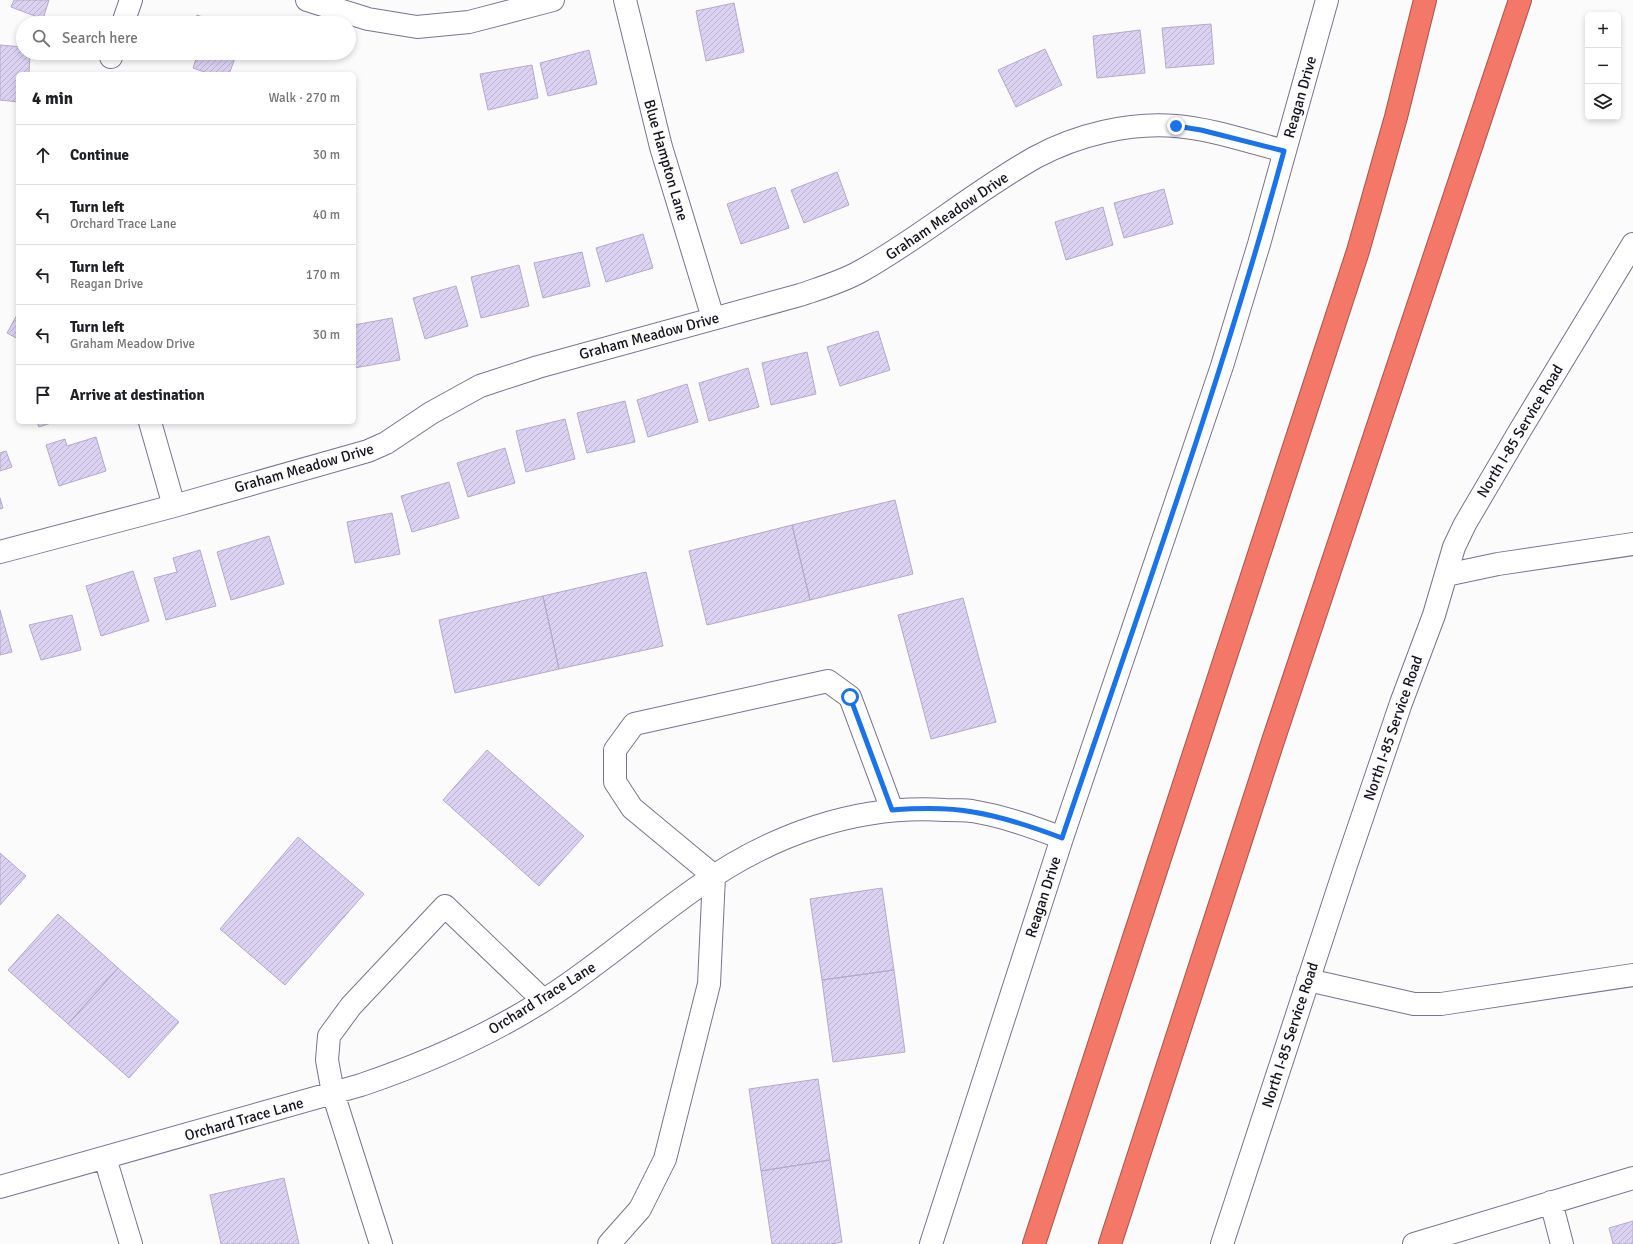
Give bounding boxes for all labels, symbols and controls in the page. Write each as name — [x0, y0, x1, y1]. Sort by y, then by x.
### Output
map controls — [1585, 12, 1621, 120]
button: + — [1585, 12, 1621, 48]
search box — [16, 16, 356, 60]
icon: search — [30, 27, 52, 49]
text: Search here — [62, 29, 138, 47]
button: − — [1585, 48, 1621, 84]
street label: Reagan Drive — [1280, 54, 1320, 140]
button: layers — [1585, 84, 1621, 120]
text: 4 min — [32, 88, 73, 109]
text: Walk · 270 m — [269, 90, 340, 106]
street label: Blue Hampton Lane — [640, 97, 692, 223]
route end — [1167, 117, 1185, 135]
icon: ahead — [32, 144, 54, 166]
text: Continue — [70, 146, 129, 164]
text: 30 m — [313, 147, 340, 163]
street label: Graham Meadow Drive — [882, 168, 1012, 264]
text: Turn left — [70, 198, 124, 216]
icon: left — [32, 204, 54, 226]
text: 40 m — [313, 207, 340, 223]
text: Orchard Trace Lane — [70, 216, 177, 232]
text: Turn left — [70, 258, 124, 276]
icon: left — [32, 264, 54, 286]
text: 170 m — [306, 267, 340, 283]
text: Reagan Drive — [70, 276, 143, 292]
street label: Graham Meadow Drive — [577, 309, 721, 363]
text: Turn left — [70, 318, 124, 336]
icon: left — [32, 324, 54, 346]
text: 30 m — [313, 327, 340, 343]
text: Graham Meadow Drive — [70, 336, 195, 352]
street label: North I-85 Service Road — [1473, 361, 1567, 501]
icon: arrive — [32, 384, 54, 406]
text: Arrive at destination — [70, 386, 205, 404]
street label: Graham Meadow Drive — [232, 439, 376, 497]
street label: North I-85 Service Road — [1360, 653, 1426, 803]
route start — [841, 688, 859, 706]
street label: Reagan Drive — [1021, 854, 1065, 940]
street label: Orchard Trace Lane — [485, 958, 599, 1038]
street label: North I-85 Service Road — [1258, 960, 1322, 1110]
street label: Orchard Trace Lane — [182, 1093, 306, 1145]

